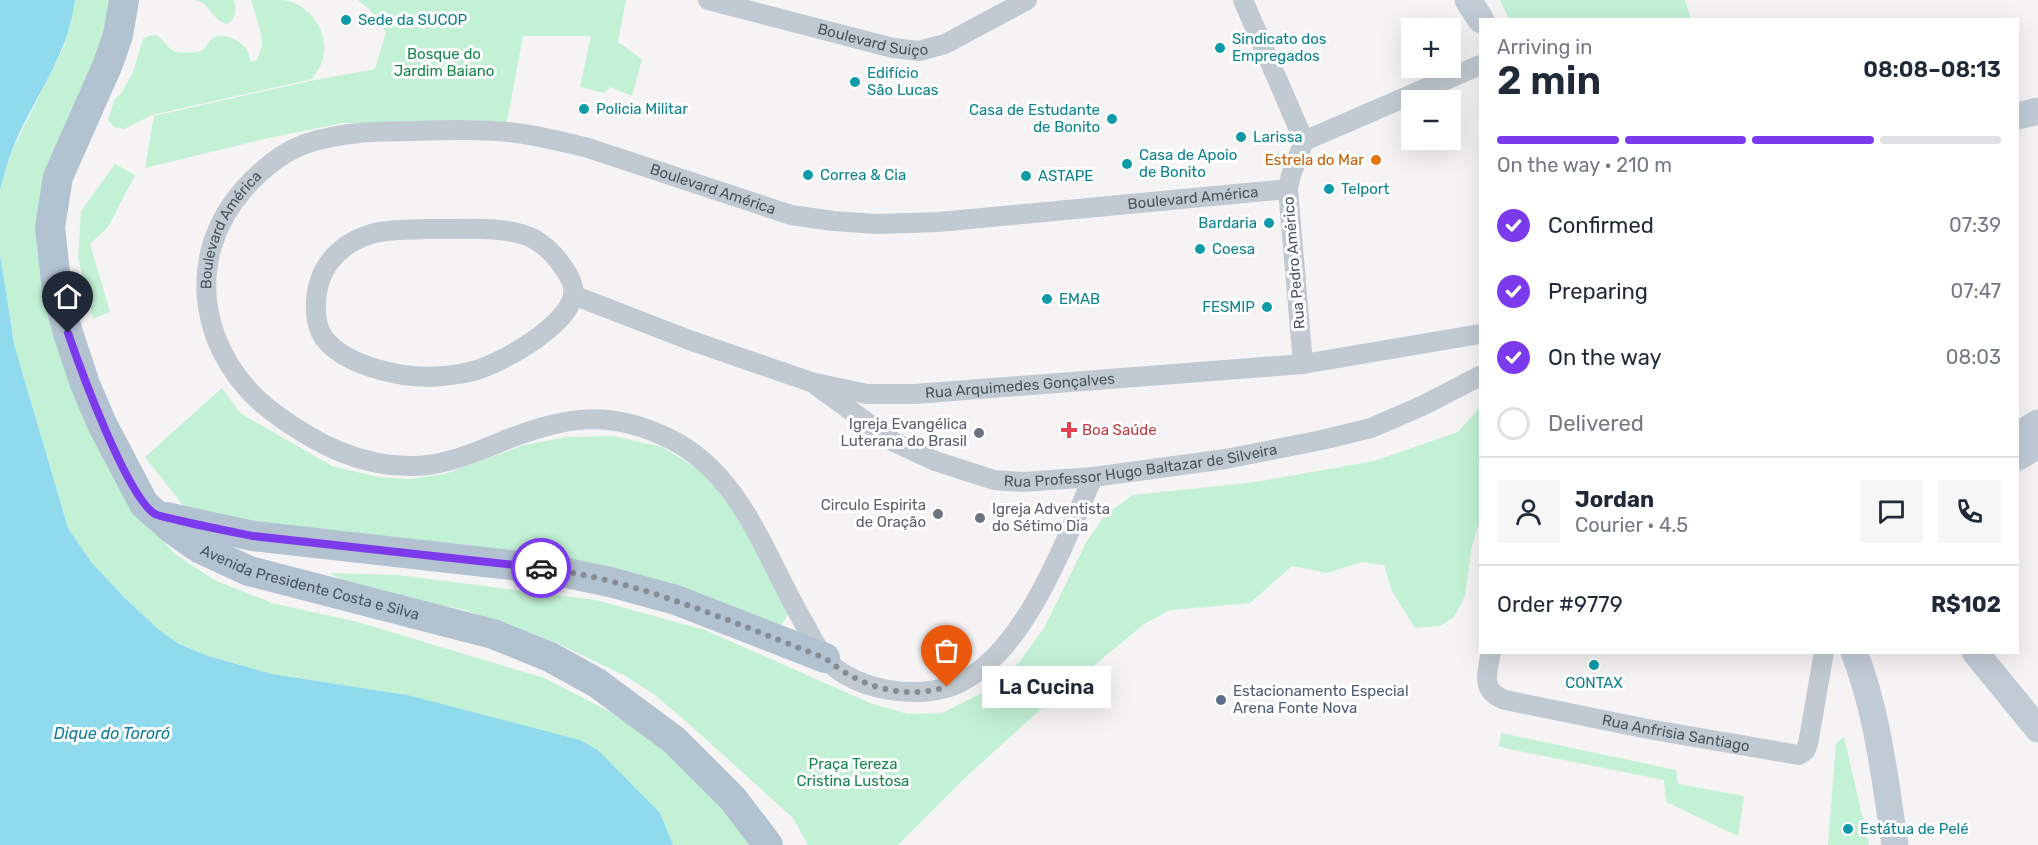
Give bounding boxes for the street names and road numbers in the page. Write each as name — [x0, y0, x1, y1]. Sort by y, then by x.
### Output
street label: Boulevard Suiço — [816, 20, 930, 60]
street label: Boulevard América — [648, 160, 778, 218]
street label: Boulevard América — [197, 167, 265, 289]
street label: Boulevard América — [1127, 183, 1259, 213]
street label: Rua Pedro Américo — [1279, 196, 1309, 330]
street label: Rua Arquimedes Gonçalves — [924, 370, 1116, 402]
street label: Rua Professor Hugo Baltazar de Silveira — [1003, 440, 1279, 491]
street label: Avenida Presidente Costa e Silva — [198, 541, 421, 624]
street label: Rua Anfrisia Santiago — [1600, 711, 1751, 755]

